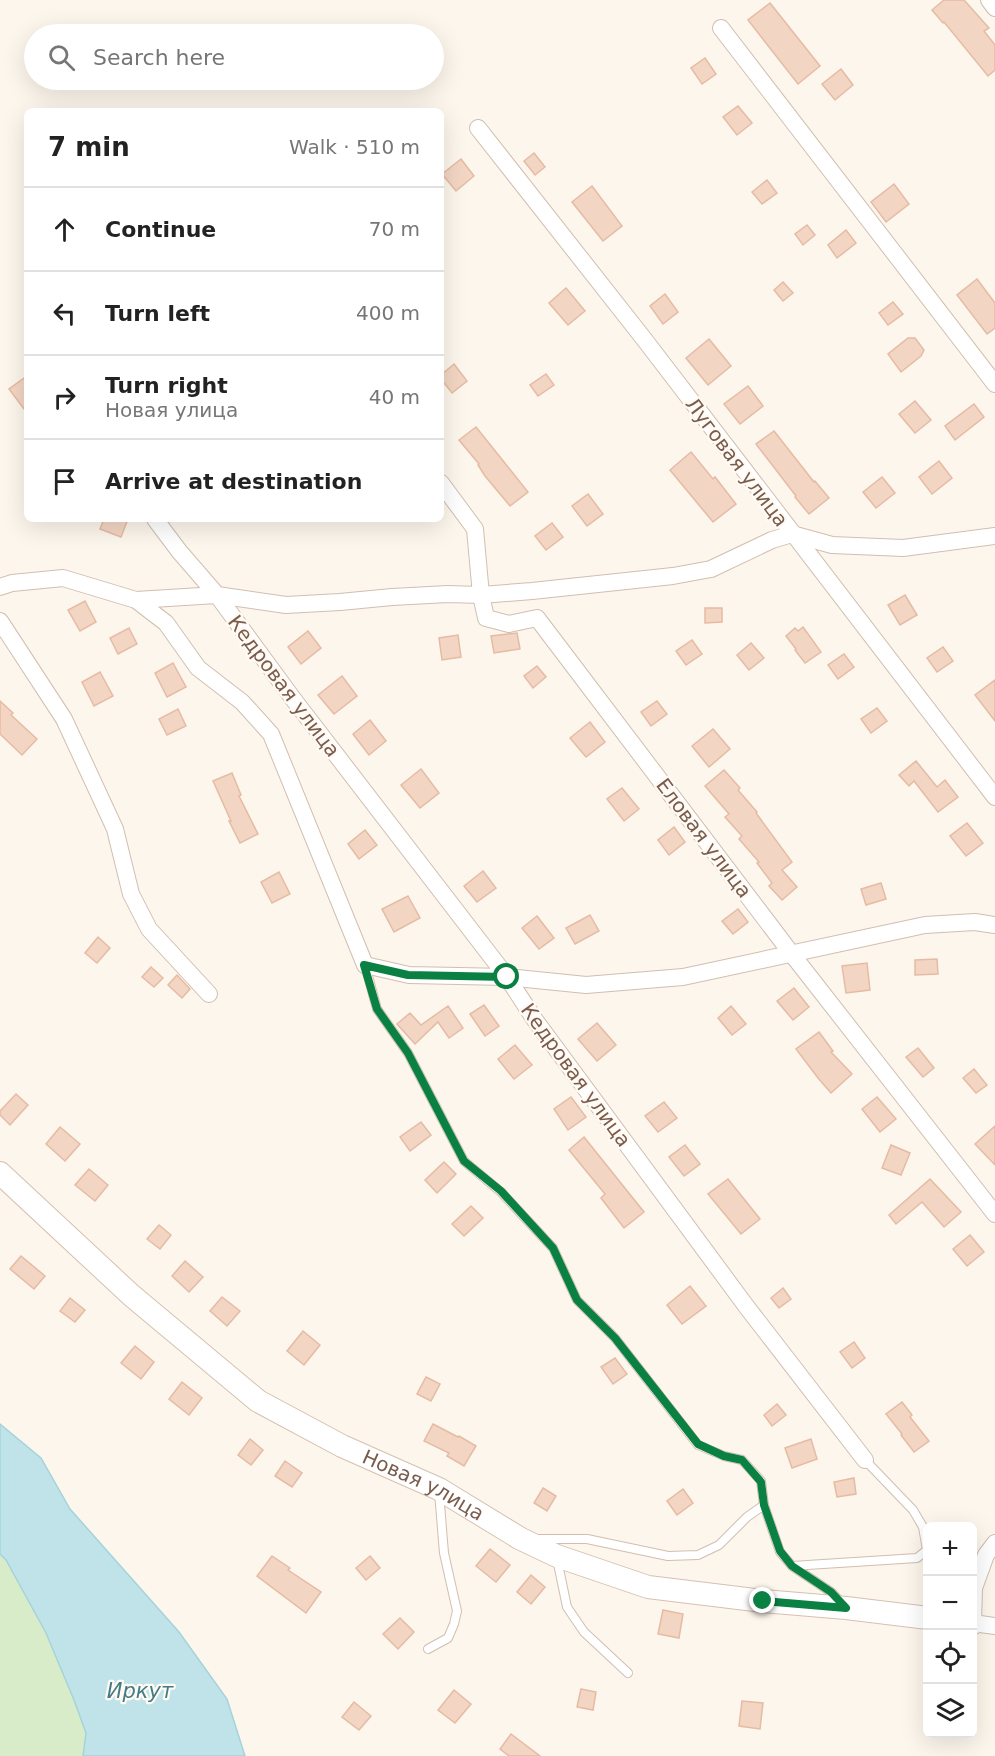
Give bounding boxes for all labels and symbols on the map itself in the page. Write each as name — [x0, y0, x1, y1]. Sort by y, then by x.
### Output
street label: Луговая улица — [681, 393, 793, 531]
street label: Кедровая улица — [223, 610, 345, 762]
street label: Еловая улица — [651, 773, 757, 903]
route start — [493, 963, 519, 989]
street label: Кедровая улица — [516, 999, 636, 1151]
street label: Новая улица — [359, 1445, 489, 1526]
route end — [749, 1587, 775, 1613]
water label: Иркут — [107, 1679, 174, 1703]

